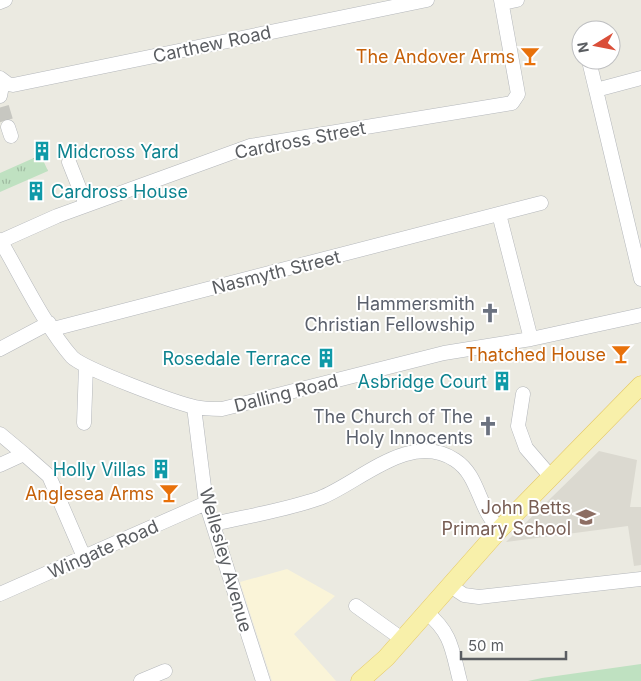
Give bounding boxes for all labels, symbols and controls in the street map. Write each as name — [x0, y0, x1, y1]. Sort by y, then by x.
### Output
north arrow — [571, 20, 621, 70]
street label: Carthew Road — [151, 21, 273, 67]
text: N — [573, 41, 592, 54]
bar icon: The Andover Arms — [519, 45, 541, 67]
place label: The Andover Arms — [356, 46, 515, 67]
street label: Cardross Street — [233, 117, 367, 163]
building icon: Midcross Yard — [31, 140, 53, 162]
place label: Midcross Yard — [57, 141, 179, 162]
building icon: Cardross House — [25, 180, 47, 202]
place label: Cardross House — [51, 181, 188, 202]
street label: Nasmyth Street — [210, 246, 342, 298]
place label: Hammersmith Christian Fellowship — [304, 293, 475, 335]
church icon: Hammersmith Christian Fellowship — [479, 302, 501, 324]
bar icon: Thatched House — [610, 343, 632, 365]
place label: Thatched House — [466, 344, 606, 365]
building icon: Rosedale Terrace — [315, 347, 337, 369]
place label: Rosedale Terrace — [162, 348, 311, 369]
street label: Dalling Road — [232, 370, 340, 416]
building icon: Asbridge Court — [491, 370, 513, 392]
place label: Asbridge Court — [357, 371, 487, 392]
place label: The Church of The Holy Innocents — [313, 406, 473, 448]
church icon: The Church of The Holy Innocents — [477, 415, 499, 437]
building icon: Holly Villas — [150, 458, 172, 480]
place label: Holly Villas — [53, 459, 146, 480]
bar icon: Anglesea Arms — [158, 482, 180, 504]
place label: Anglesea Arms — [25, 483, 154, 504]
street label: Wellesley Avenue — [195, 486, 257, 634]
place label: John Betts Primary School — [442, 497, 571, 539]
school or university icon: John Betts Primary School — [575, 506, 597, 528]
street label: Wingate Road — [45, 515, 161, 583]
scale bar — [461, 628, 566, 660]
text: 50 m — [468, 636, 504, 655]

